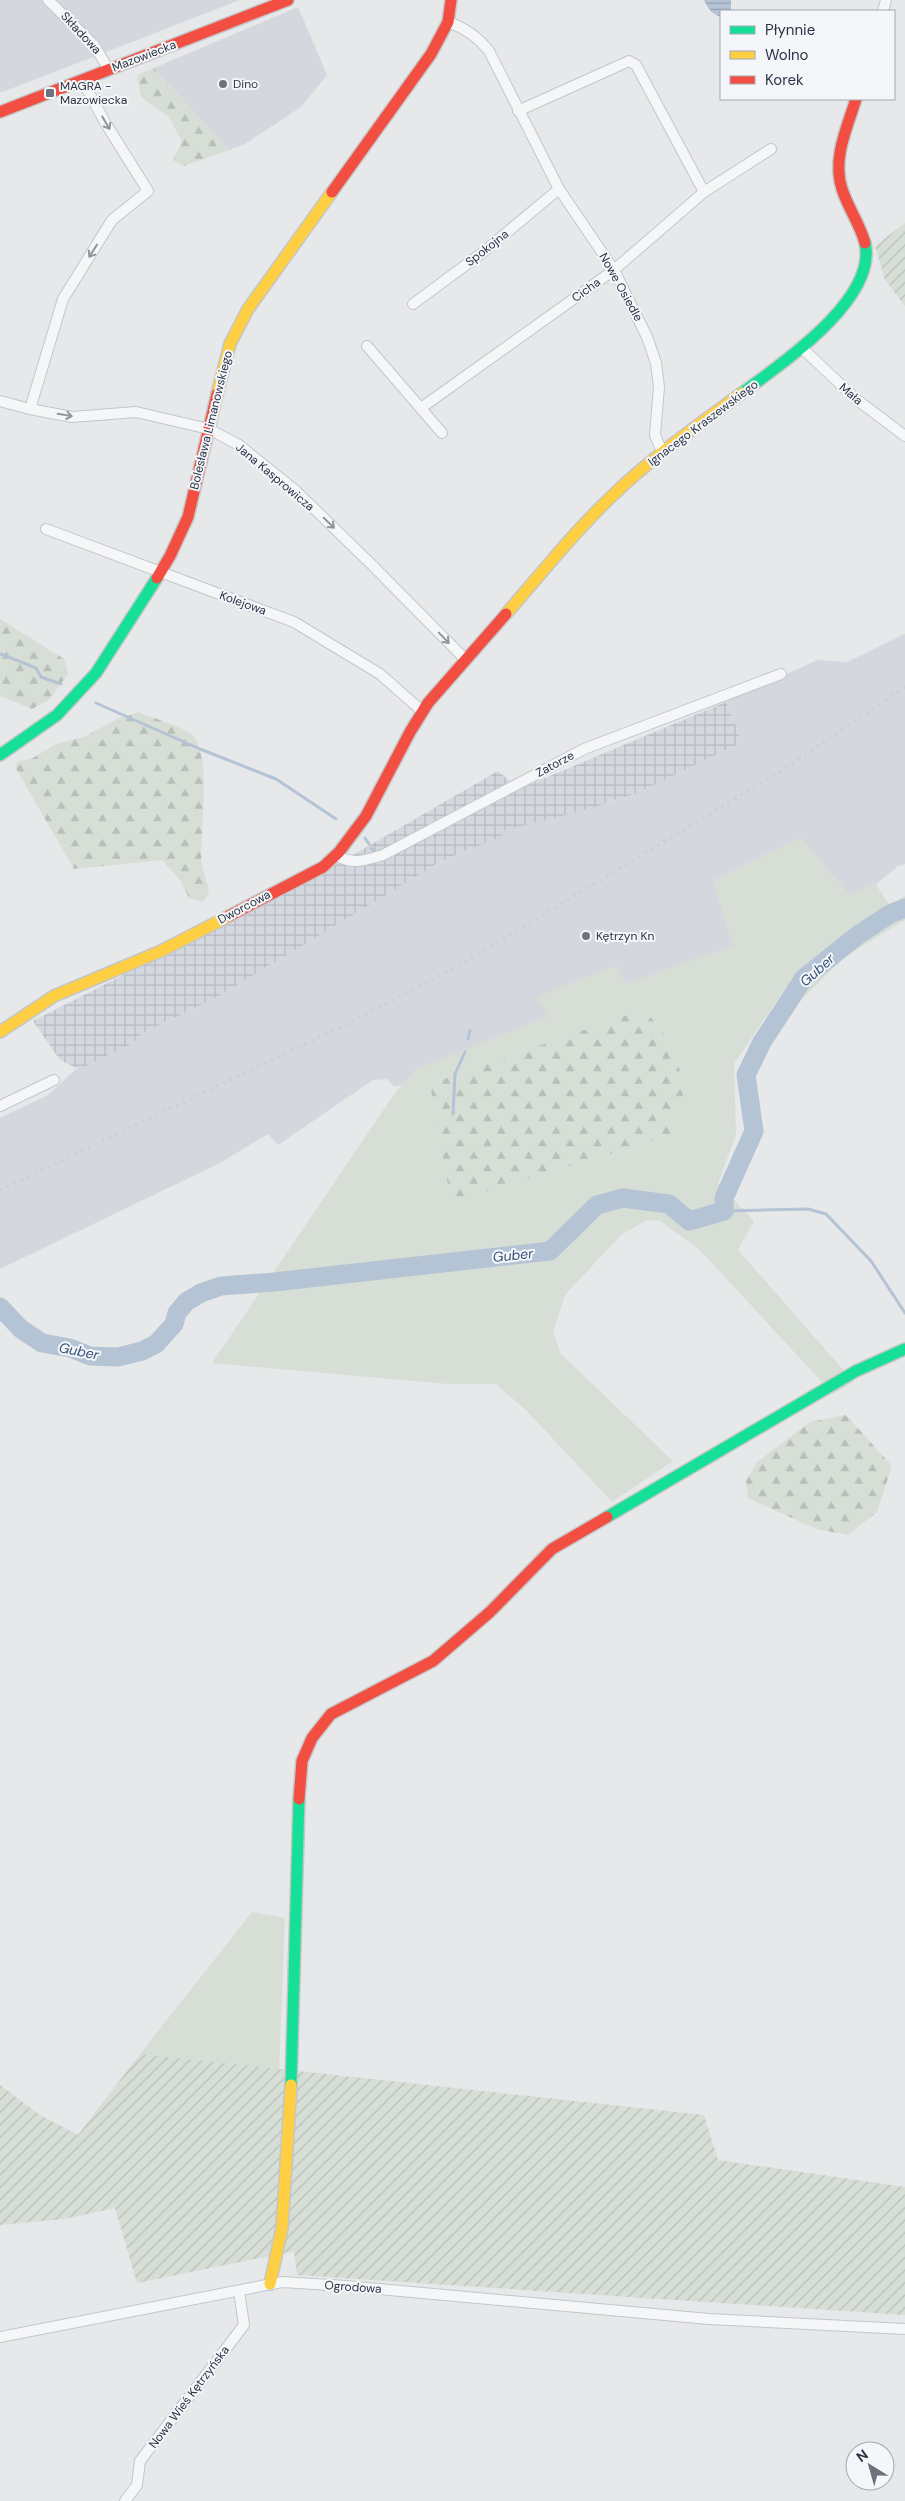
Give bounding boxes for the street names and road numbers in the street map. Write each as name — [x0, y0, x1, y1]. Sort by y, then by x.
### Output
street label: Składowa — [57, 8, 105, 58]
street label: Mazowiecka — [110, 36, 178, 76]
street label: Spokojna — [462, 226, 512, 270]
street label: Nowe Osiedle — [596, 250, 647, 324]
street label: Cicha — [568, 274, 604, 306]
street label: Bolesława Limanowskiego — [186, 349, 236, 491]
street label: Ignacego Kraszewskiego — [645, 376, 761, 470]
street label: Mała — [836, 379, 866, 409]
street label: Jana Kasprowicza — [232, 439, 318, 515]
street label: Kolejowa — [217, 587, 269, 619]
street label: Zatorze — [533, 747, 577, 781]
street label: Dworcowa — [215, 886, 273, 928]
street label: Ogrodowa — [324, 2277, 382, 2297]
street label: Nowa Wieś Kętrzyńska — [145, 2343, 233, 2451]

